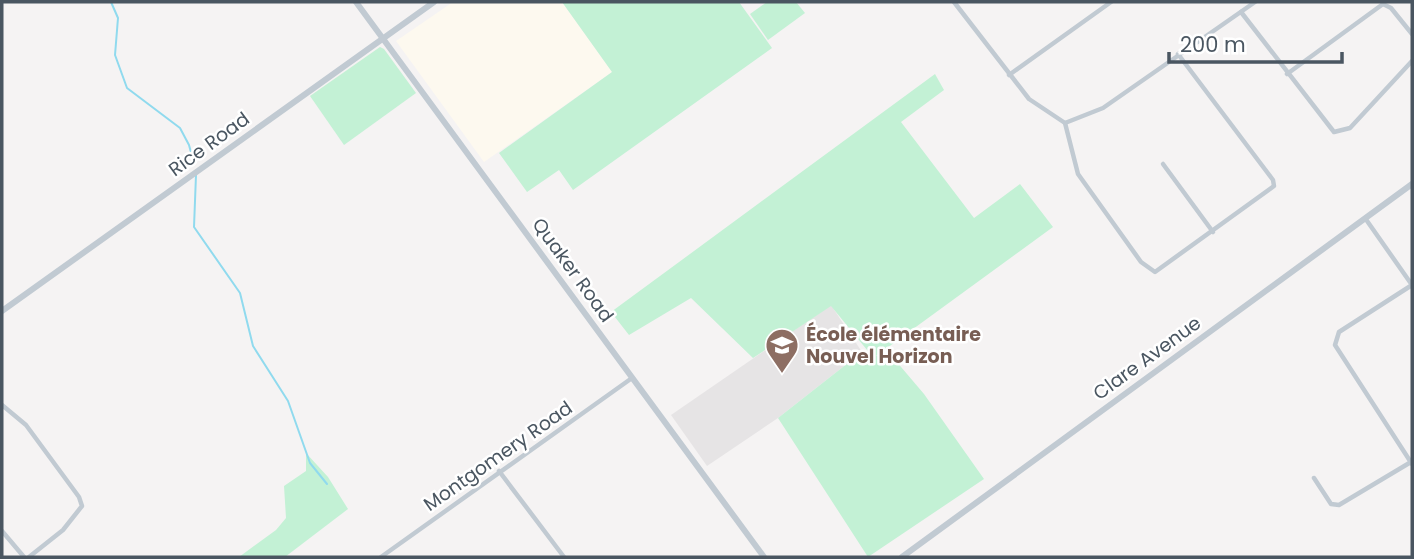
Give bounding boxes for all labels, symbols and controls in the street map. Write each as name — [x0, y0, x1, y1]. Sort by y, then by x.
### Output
scale bar — [1169, 21, 1342, 65]
text: 200 m — [1180, 30, 1246, 59]
street label: Rice Road — [163, 105, 255, 183]
street label: Quaker Road — [526, 212, 620, 328]
street label: Clare Avenue — [1087, 310, 1207, 406]
place label: École élémentaire Nouvel Horizon — [806, 321, 981, 370]
school or university icon: École élémentaire Nouvel Horizon — [763, 326, 801, 375]
street label: Montgomery Road — [418, 394, 578, 518]

